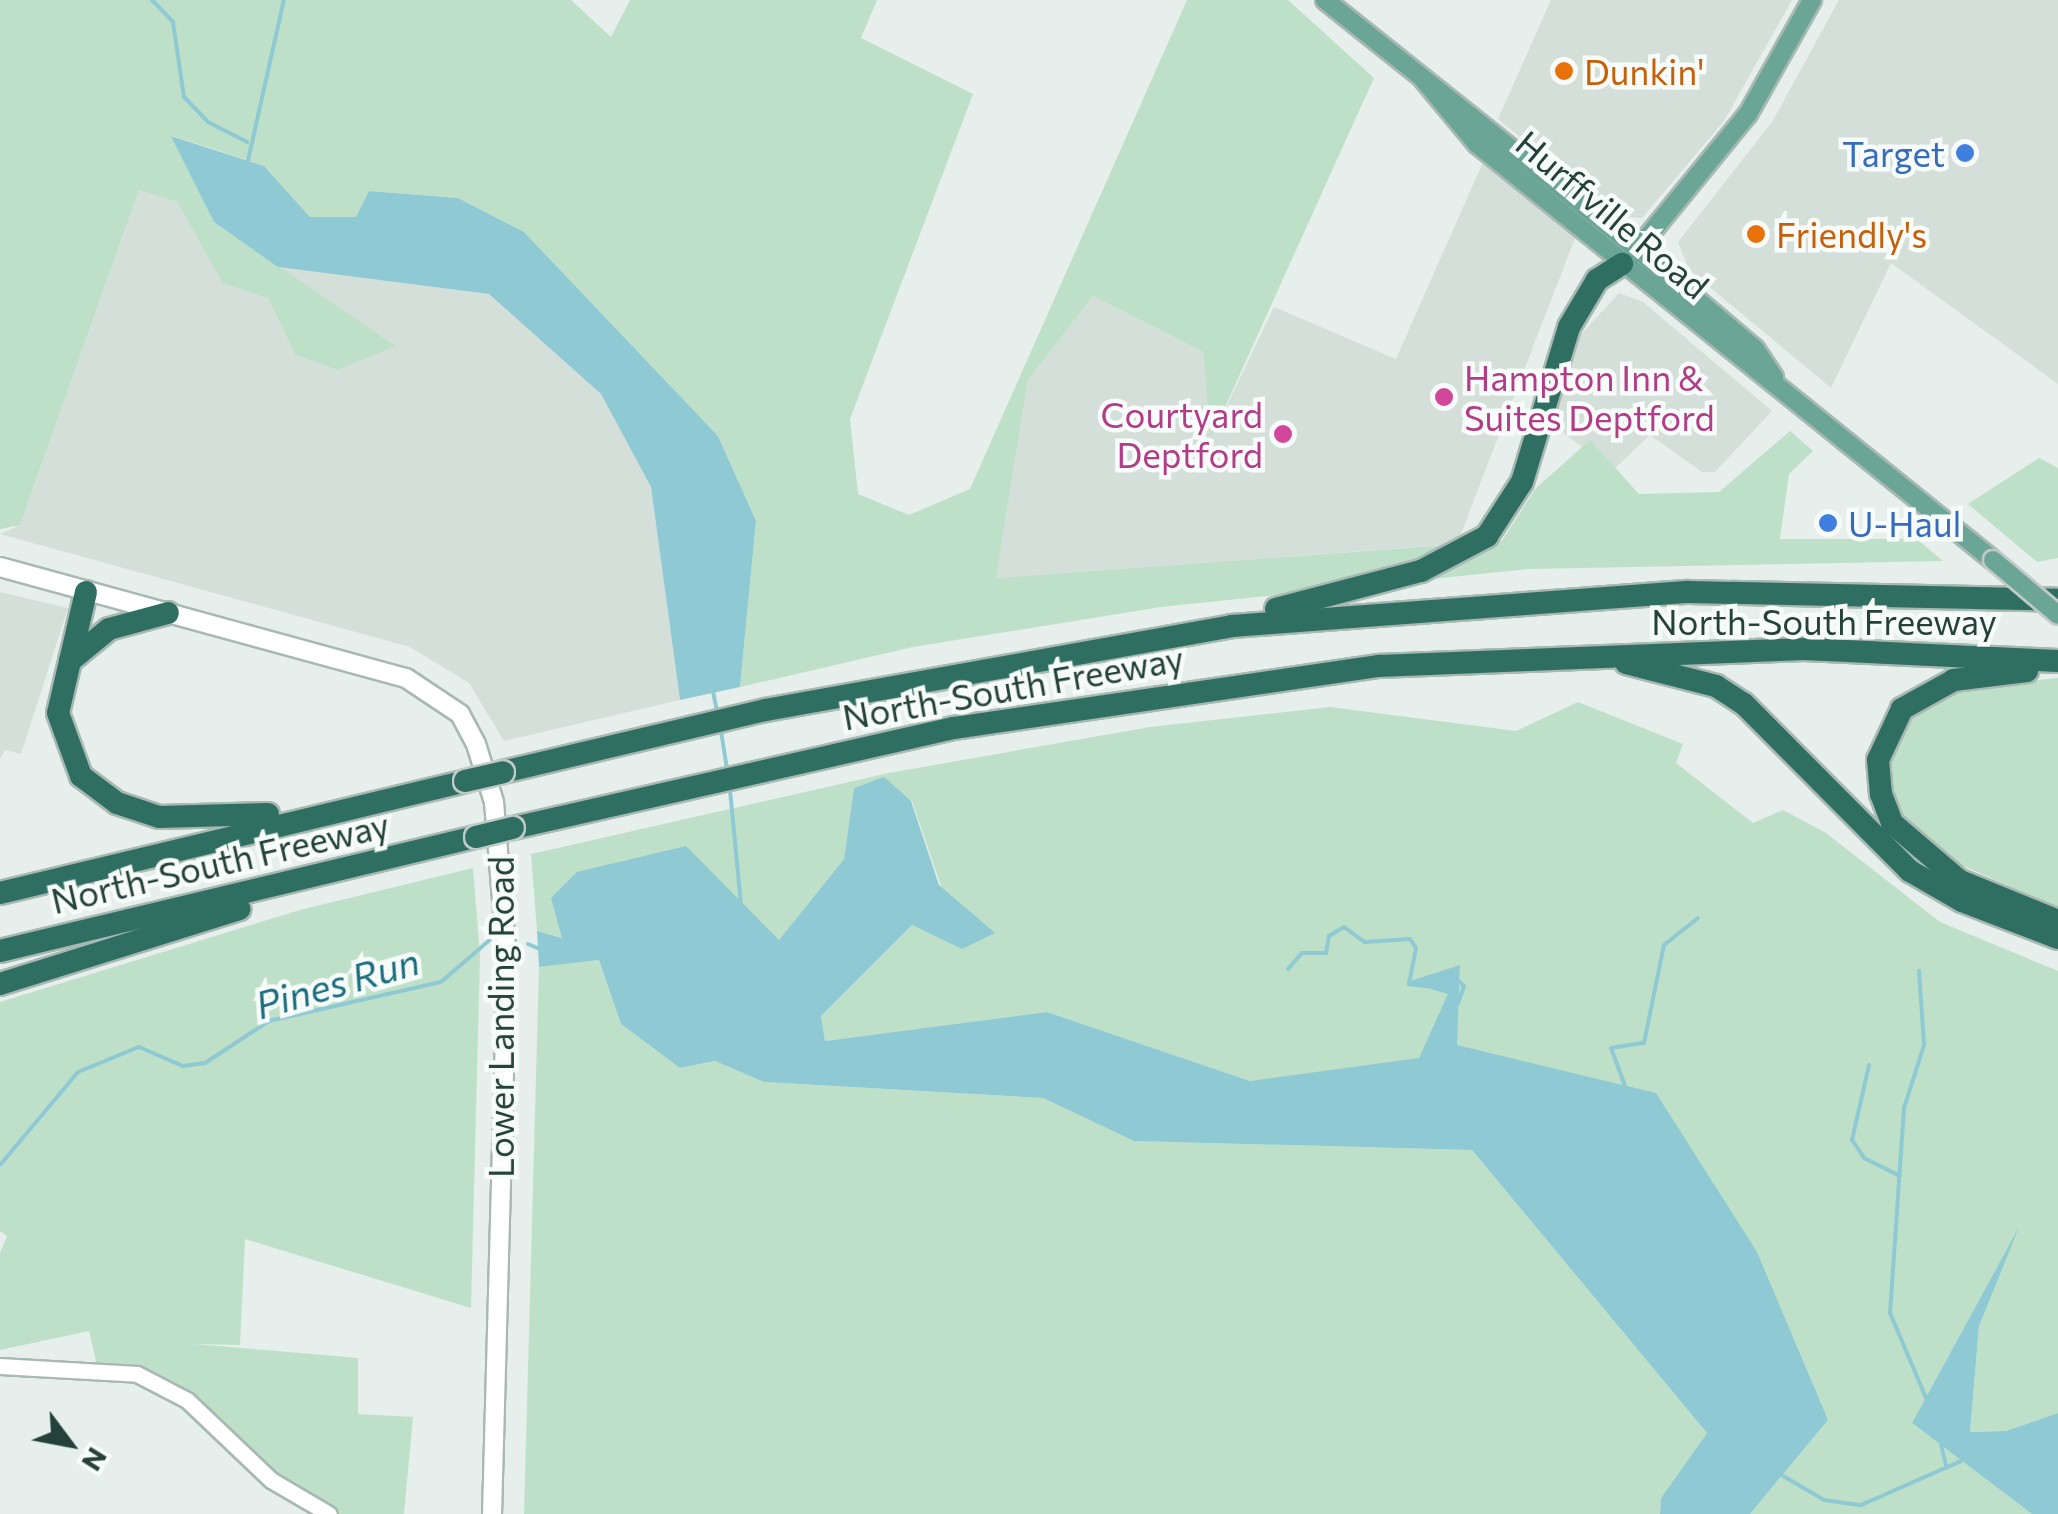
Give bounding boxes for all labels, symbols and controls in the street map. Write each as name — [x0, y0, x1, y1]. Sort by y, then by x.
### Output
place label: Dunkin' — [1584, 50, 1704, 92]
marker: Dunkin' — [1553, 60, 1575, 82]
street label: Hurffville Road — [1508, 121, 1718, 307]
place label: Target — [1842, 132, 1945, 174]
marker: Target — [1954, 142, 1976, 164]
place label: Friendly's — [1776, 213, 1927, 255]
marker: Friendly's — [1745, 223, 1767, 245]
place label: Hampton Inn & Suites Deptford — [1464, 356, 1715, 438]
marker: Hampton Inn & Suites Deptford — [1433, 386, 1455, 408]
place label: Courtyard Deptford — [1101, 393, 1263, 475]
marker: Courtyard Deptford — [1272, 423, 1294, 445]
place label: U-Haul — [1848, 502, 1961, 544]
marker: U-Haul — [1817, 512, 1839, 534]
street label: North-South Freeway — [1651, 600, 1997, 642]
street label: North-South Freeway — [839, 636, 1187, 738]
street label: North-South Freeway — [47, 803, 393, 921]
street label: Lower Landing Road — [479, 856, 521, 1178]
water label: Pines Run — [250, 937, 424, 1027]
north arrow — [20, 1394, 120, 1494]
text: N — [75, 1442, 115, 1478]

